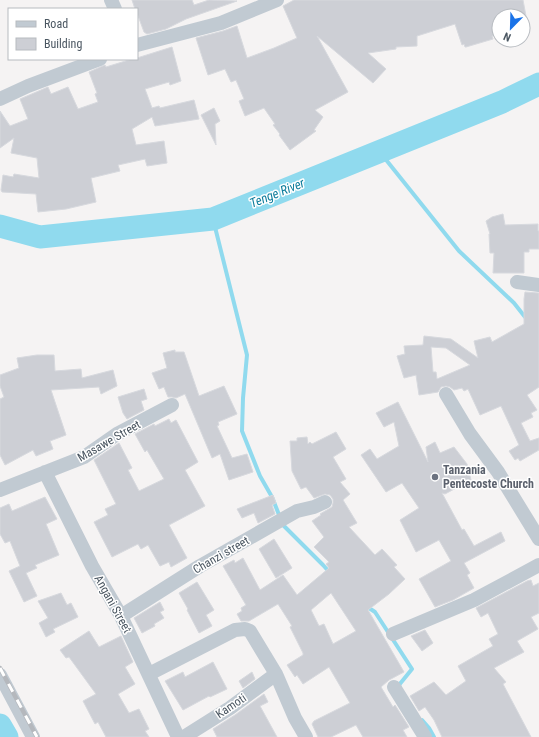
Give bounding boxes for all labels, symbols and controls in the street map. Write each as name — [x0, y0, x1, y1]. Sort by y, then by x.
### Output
legend — [8, 8, 138, 60]
north arrow — [491, 8, 531, 48]
text: Road — [44, 17, 68, 31]
text: N — [501, 29, 513, 44]
text: Building — [44, 37, 82, 51]
water label: Tenge River — [247, 175, 308, 211]
street label: Masawe Street — [75, 417, 143, 465]
place label: Tanzania Pentecoste Church — [443, 463, 534, 491]
marker: Tanzania Pentecoste Church — [430, 472, 440, 482]
street label: Chanzi street — [191, 533, 252, 577]
street label: Angani Street — [91, 573, 135, 636]
street label: Kamoti — [213, 691, 249, 721]

